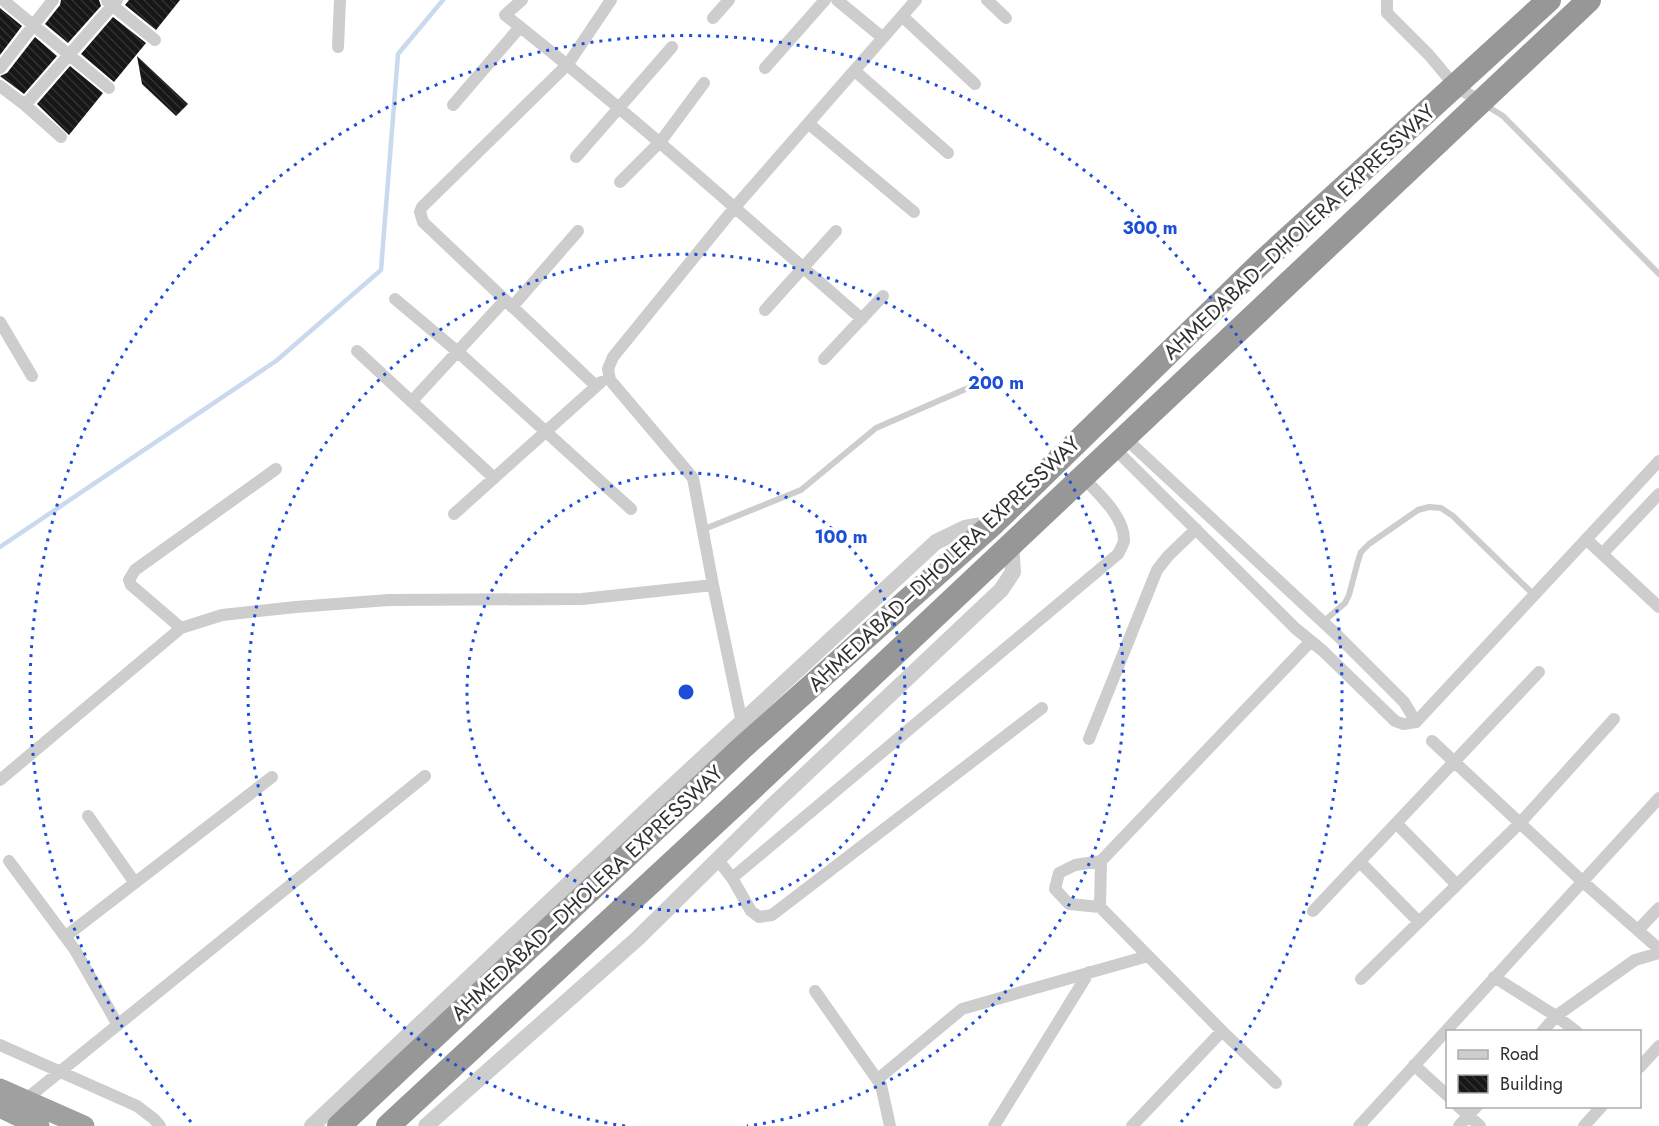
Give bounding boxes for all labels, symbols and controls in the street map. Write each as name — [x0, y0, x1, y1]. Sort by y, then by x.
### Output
street label: AHMEDABAD–DHOLERA EXPRESSWAY — [1156, 97, 1442, 367]
text: 300 m — [1122, 215, 1178, 241]
text: 200 m — [968, 370, 1024, 396]
street label: AHMEDABAD–DHOLERA EXPRESSWAY — [801, 429, 1087, 699]
text: 100 m — [814, 524, 868, 550]
centre of rings — [676, 682, 696, 702]
street label: AHMEDABAD–DHOLERA EXPRESSWAY — [444, 758, 730, 1028]
legend — [1446, 1030, 1641, 1108]
text: Road — [1500, 1041, 1539, 1067]
text: Building — [1500, 1071, 1563, 1097]

